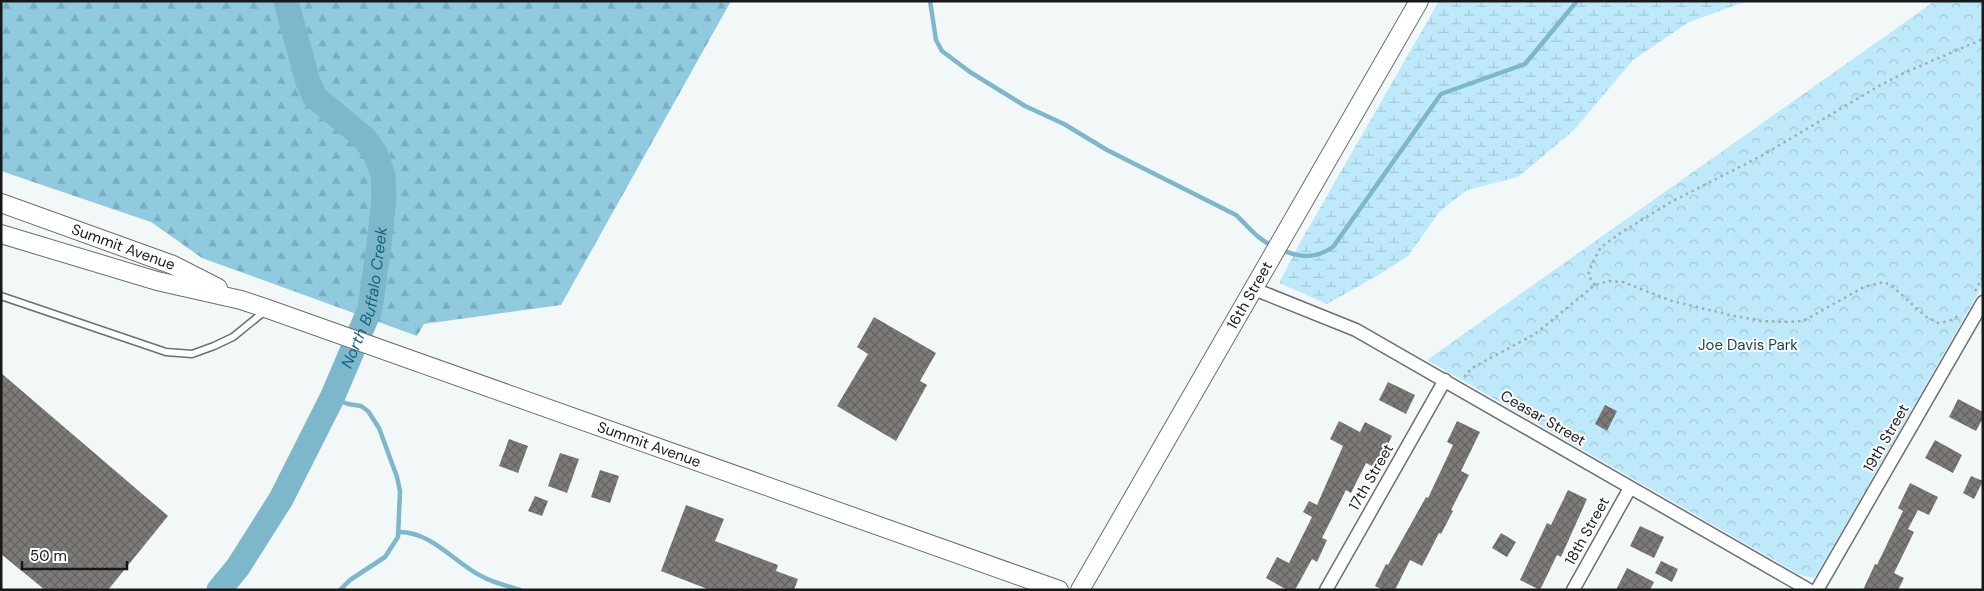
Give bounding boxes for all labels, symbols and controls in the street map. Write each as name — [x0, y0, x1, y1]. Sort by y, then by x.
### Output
street label: Summit Avenue — [69, 219, 178, 275]
water label: North Buffalo Creek — [336, 225, 392, 372]
street label: 16th Street — [1222, 258, 1277, 333]
park label: Joe Davis Park — [1698, 335, 1798, 355]
street label: Ceasar Street — [1497, 386, 1589, 451]
street label: 19th Street — [1859, 400, 1913, 476]
street label: Summit Avenue — [595, 417, 704, 472]
street label: 17th Street — [1344, 440, 1398, 514]
street label: 18th Street — [1560, 493, 1614, 569]
scale bar — [22, 538, 128, 570]
text: 50 m — [30, 546, 67, 566]

